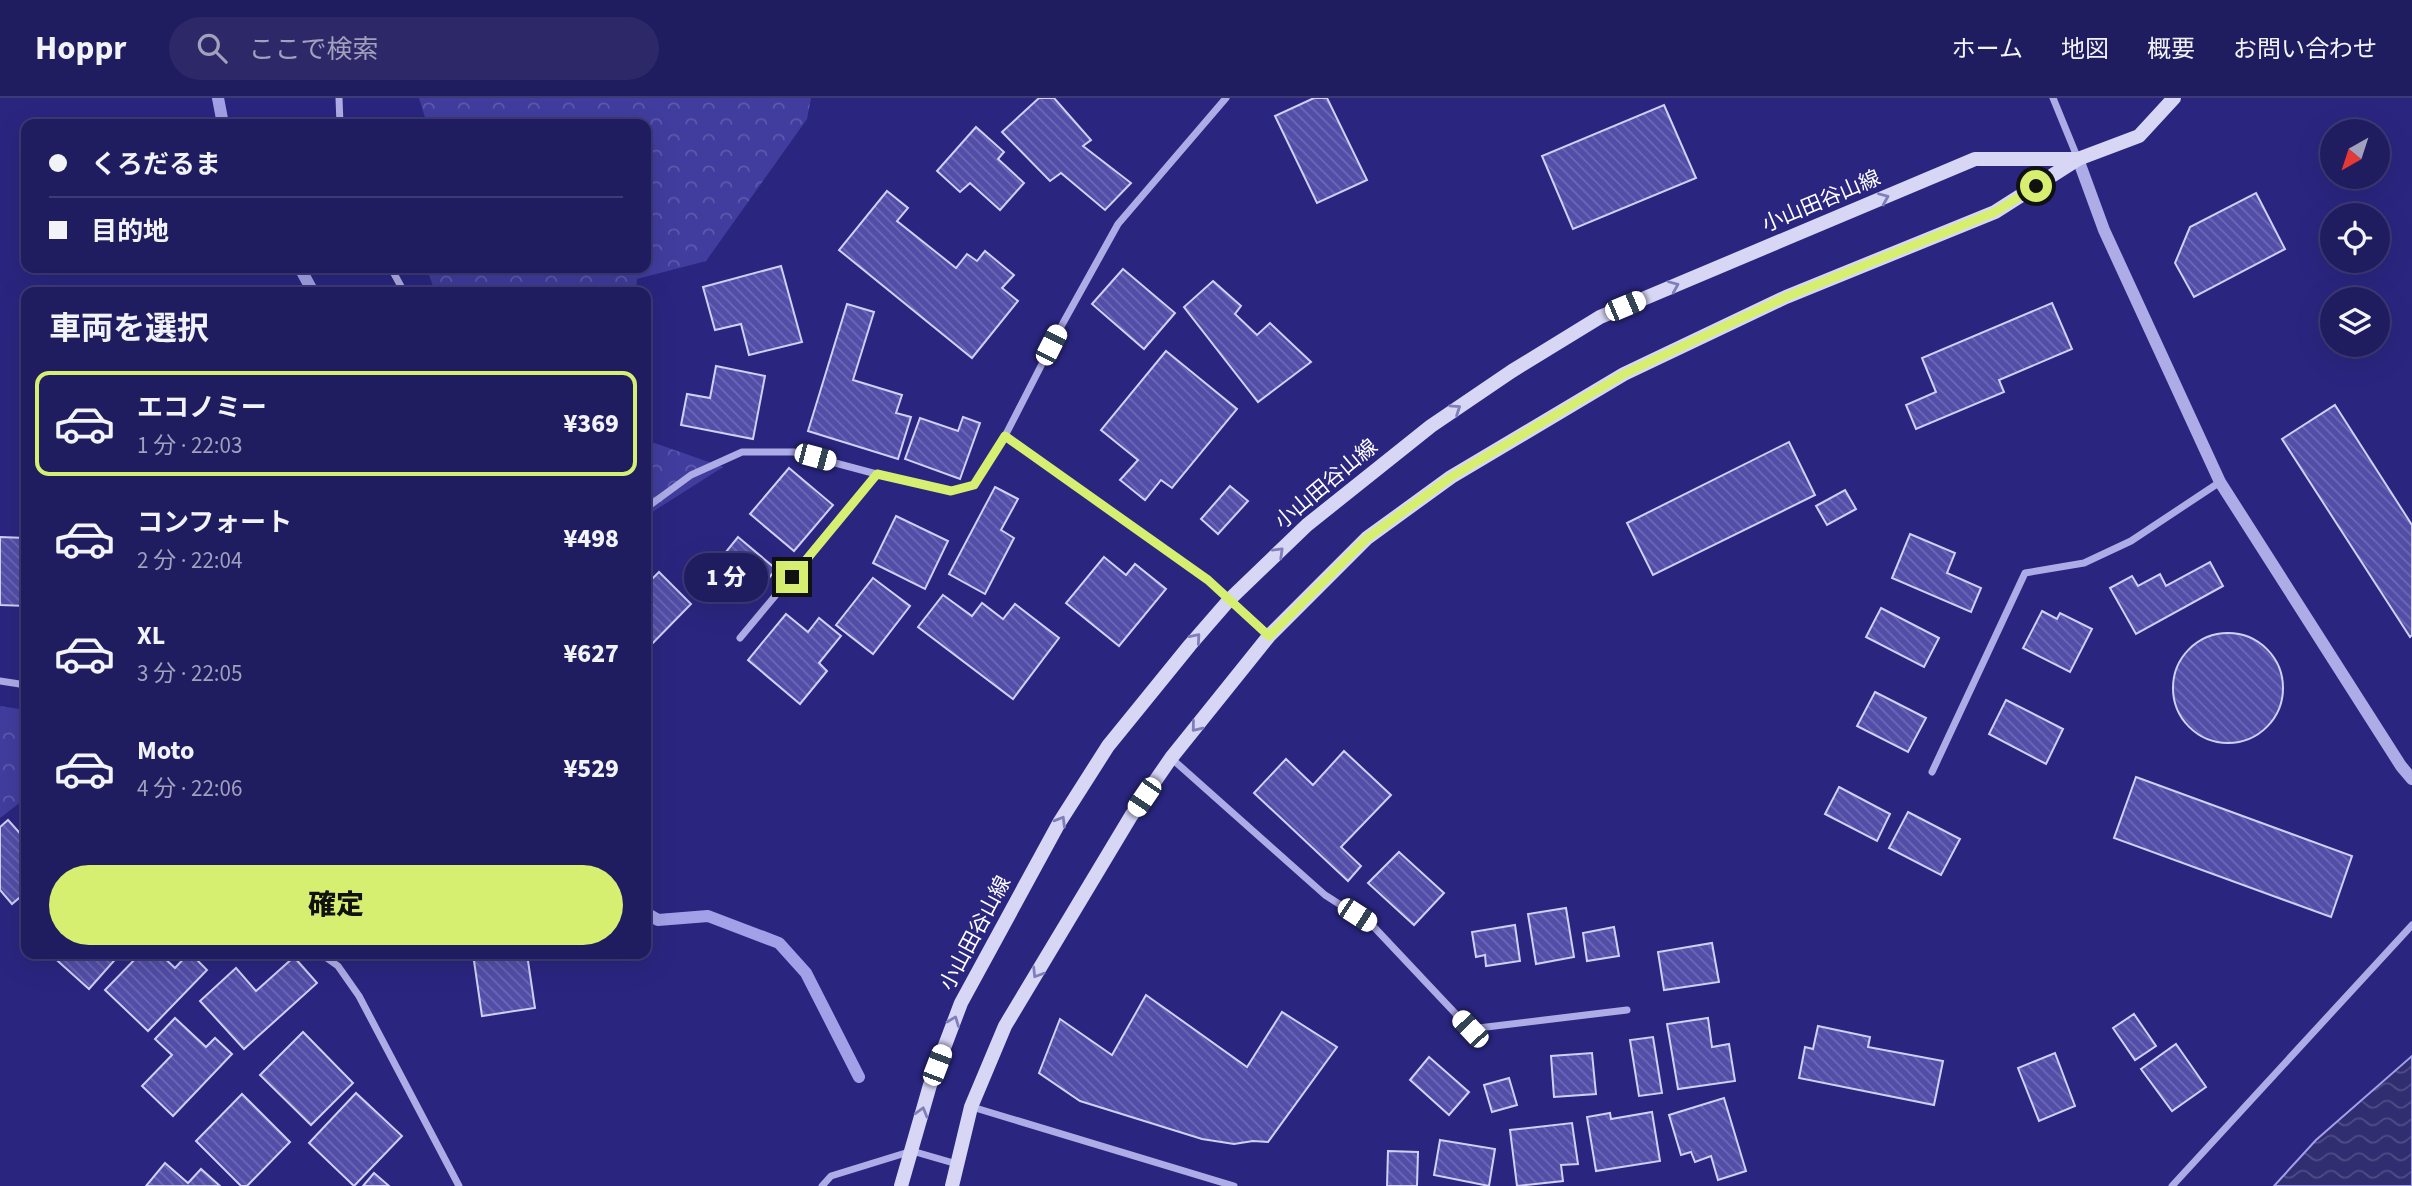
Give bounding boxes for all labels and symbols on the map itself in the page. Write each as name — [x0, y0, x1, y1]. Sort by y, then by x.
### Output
north arrow — [2320, 119, 2390, 189]
street label: 小山田谷山線 — [1757, 163, 1885, 239]
route start — [2020, 170, 2052, 202]
one-way arrow — [1877, 192, 1889, 206]
one-way arrow — [1668, 280, 1680, 294]
car — [1602, 288, 1649, 324]
car — [1033, 322, 1070, 368]
one-way arrow — [1448, 405, 1461, 417]
street label: 小山田谷山線 — [1268, 432, 1384, 536]
car — [792, 441, 839, 473]
one-way arrow — [1271, 548, 1284, 561]
callout: 1 分 — [684, 552, 768, 602]
route end — [776, 561, 808, 593]
one-way arrow — [1188, 633, 1200, 646]
one-way arrow — [1191, 720, 1204, 732]
car — [1124, 774, 1165, 820]
one-way arrow — [1053, 815, 1066, 828]
street label: 小山田谷山線 — [932, 870, 1018, 996]
car — [1334, 895, 1381, 935]
one-way arrow — [1033, 965, 1046, 978]
car — [1448, 1006, 1493, 1052]
one-way arrow — [946, 1016, 960, 1028]
car — [920, 1042, 955, 1088]
one-way arrow — [914, 1106, 929, 1118]

